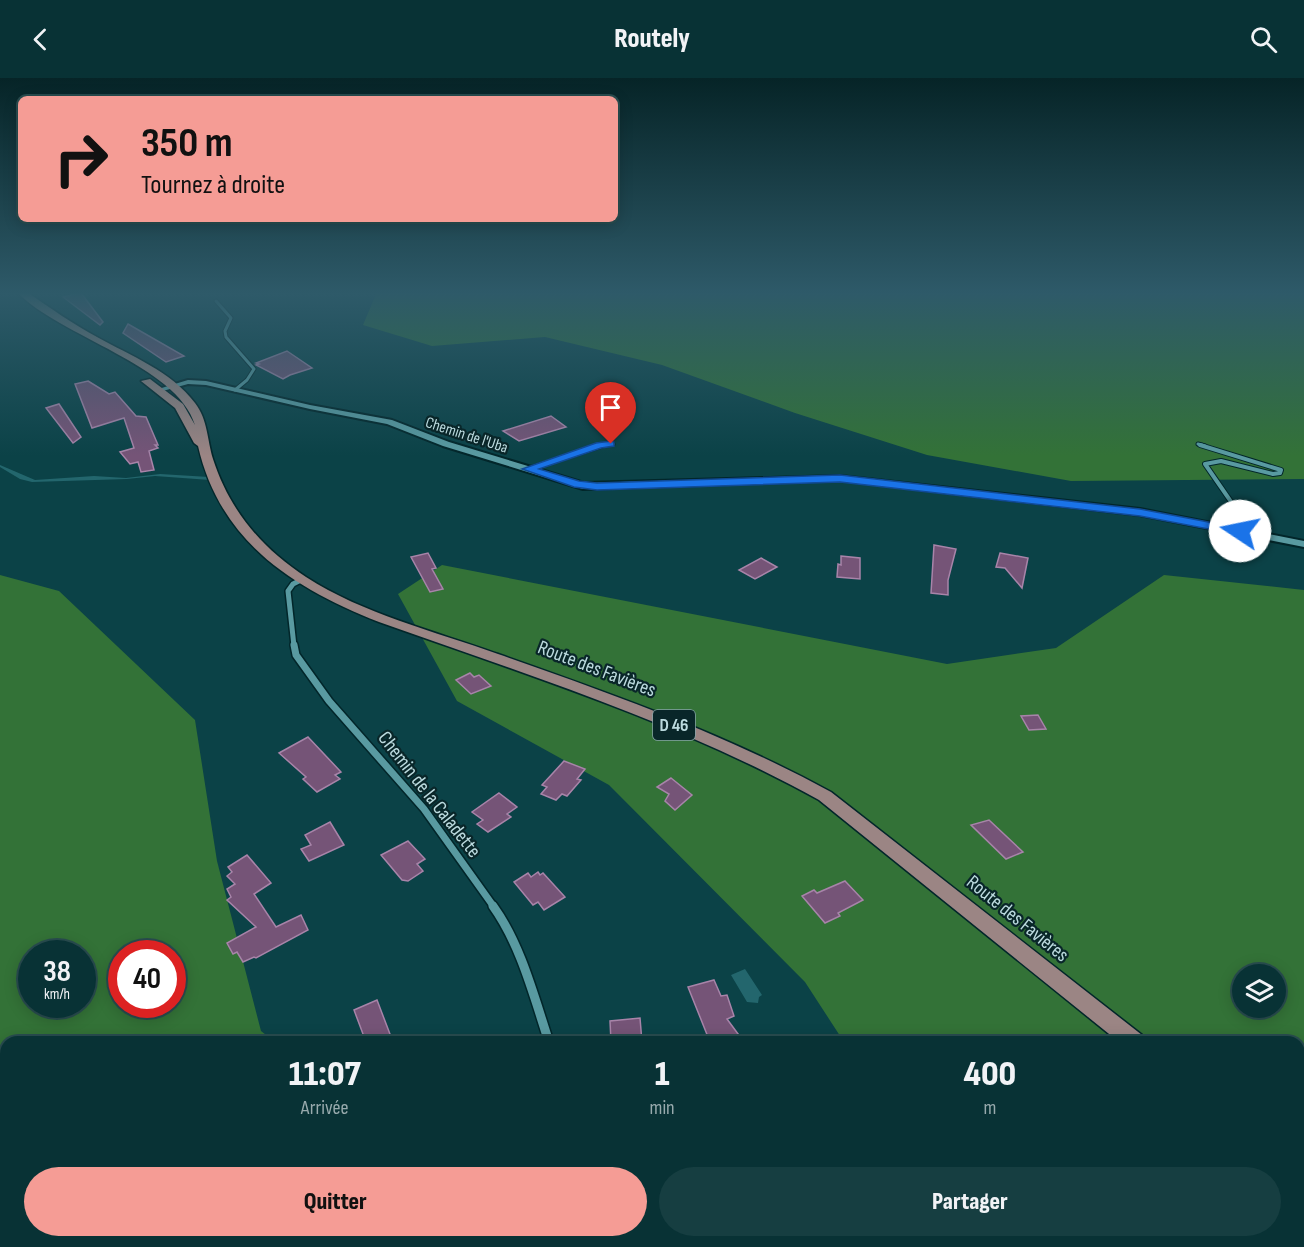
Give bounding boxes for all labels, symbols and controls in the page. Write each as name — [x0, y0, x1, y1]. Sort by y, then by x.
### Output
icon: back — [24, 23, 57, 56]
text: Routely — [614, 23, 690, 55]
icon: search — [1247, 23, 1280, 56]
text: 350 m — [141, 118, 233, 169]
icon: right — [42, 120, 120, 198]
text: Tournez à droite — [141, 169, 285, 201]
pin — [585, 382, 636, 444]
icon: arrive — [594, 391, 627, 424]
street label: Chemin de l'Uba — [423, 413, 510, 458]
position arrow — [1208, 499, 1272, 563]
street label: Route des Favières — [534, 635, 659, 702]
road number: D 46 — [653, 710, 695, 740]
street label: Chemin de la Caladette — [372, 727, 486, 863]
street label: Route des Favières — [961, 870, 1073, 967]
speed limit sign: 40 — [108, 940, 186, 1018]
text: 38 — [43, 954, 71, 990]
map controls — [1232, 964, 1286, 1018]
button: layers — [1232, 964, 1286, 1018]
text: km/h — [44, 985, 70, 1004]
text: 11:07 — [289, 1053, 361, 1096]
text: 1 — [655, 1053, 669, 1096]
text: 400 — [963, 1053, 1016, 1096]
text: Arrivée — [301, 1096, 349, 1120]
text: min — [650, 1096, 675, 1120]
text: m — [983, 1096, 996, 1120]
button: Quitter — [24, 1167, 647, 1236]
button: Partager — [659, 1167, 1281, 1236]

